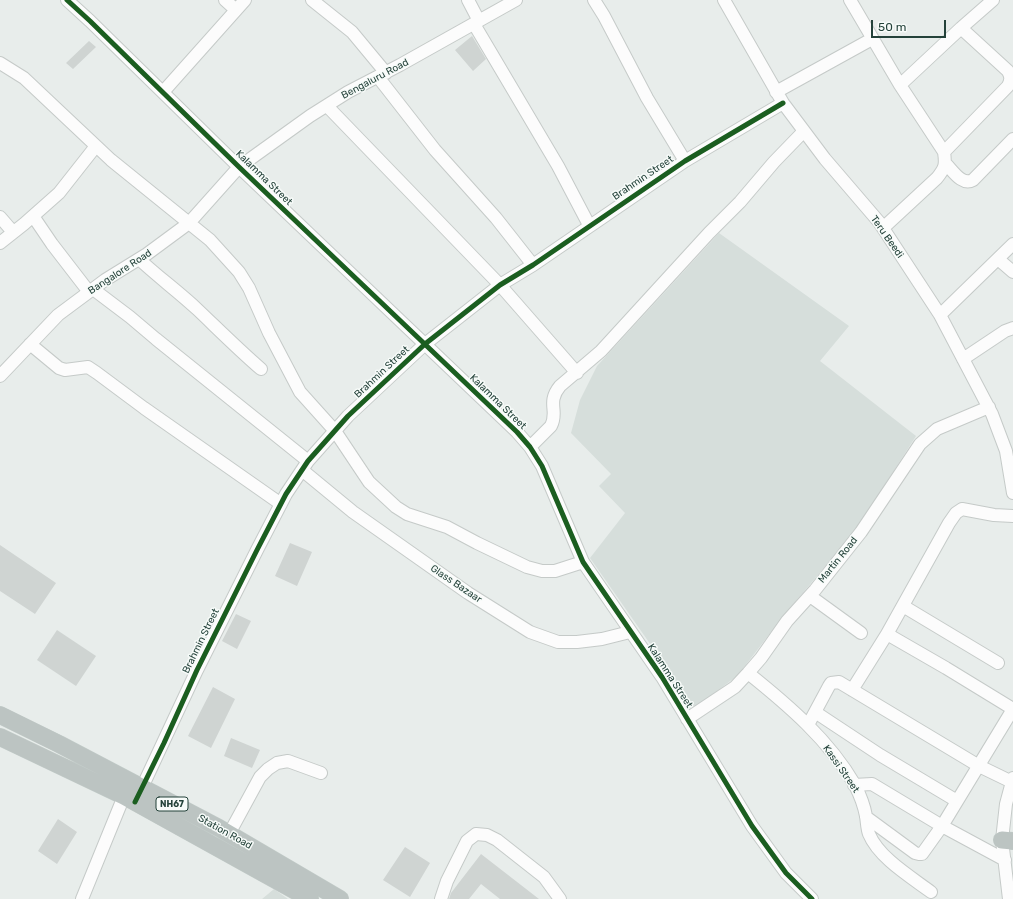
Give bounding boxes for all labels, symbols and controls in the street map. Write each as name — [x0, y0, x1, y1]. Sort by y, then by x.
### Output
scale bar — [873, 12, 948, 38]
text: 50 m — [878, 20, 906, 34]
street label: Bengaluru Road — [339, 56, 411, 102]
street label: Kalamma Street — [233, 148, 295, 208]
street label: Brahmin Street — [610, 153, 676, 203]
street label: Teru Beedi — [868, 214, 906, 260]
street label: Bangalore Road — [86, 247, 154, 297]
street label: Brahmin Street — [352, 343, 412, 401]
street label: Kalamma Street — [467, 372, 529, 432]
street label: Martin Road — [816, 535, 860, 585]
street label: Glass Bazaar — [428, 562, 484, 606]
street label: Brahmin Street — [180, 607, 222, 675]
street label: Kalamma Street — [645, 642, 695, 710]
street label: Kassi Street — [820, 743, 862, 795]
road number: NH67 — [156, 797, 188, 811]
street label: Station Road — [196, 812, 254, 852]

